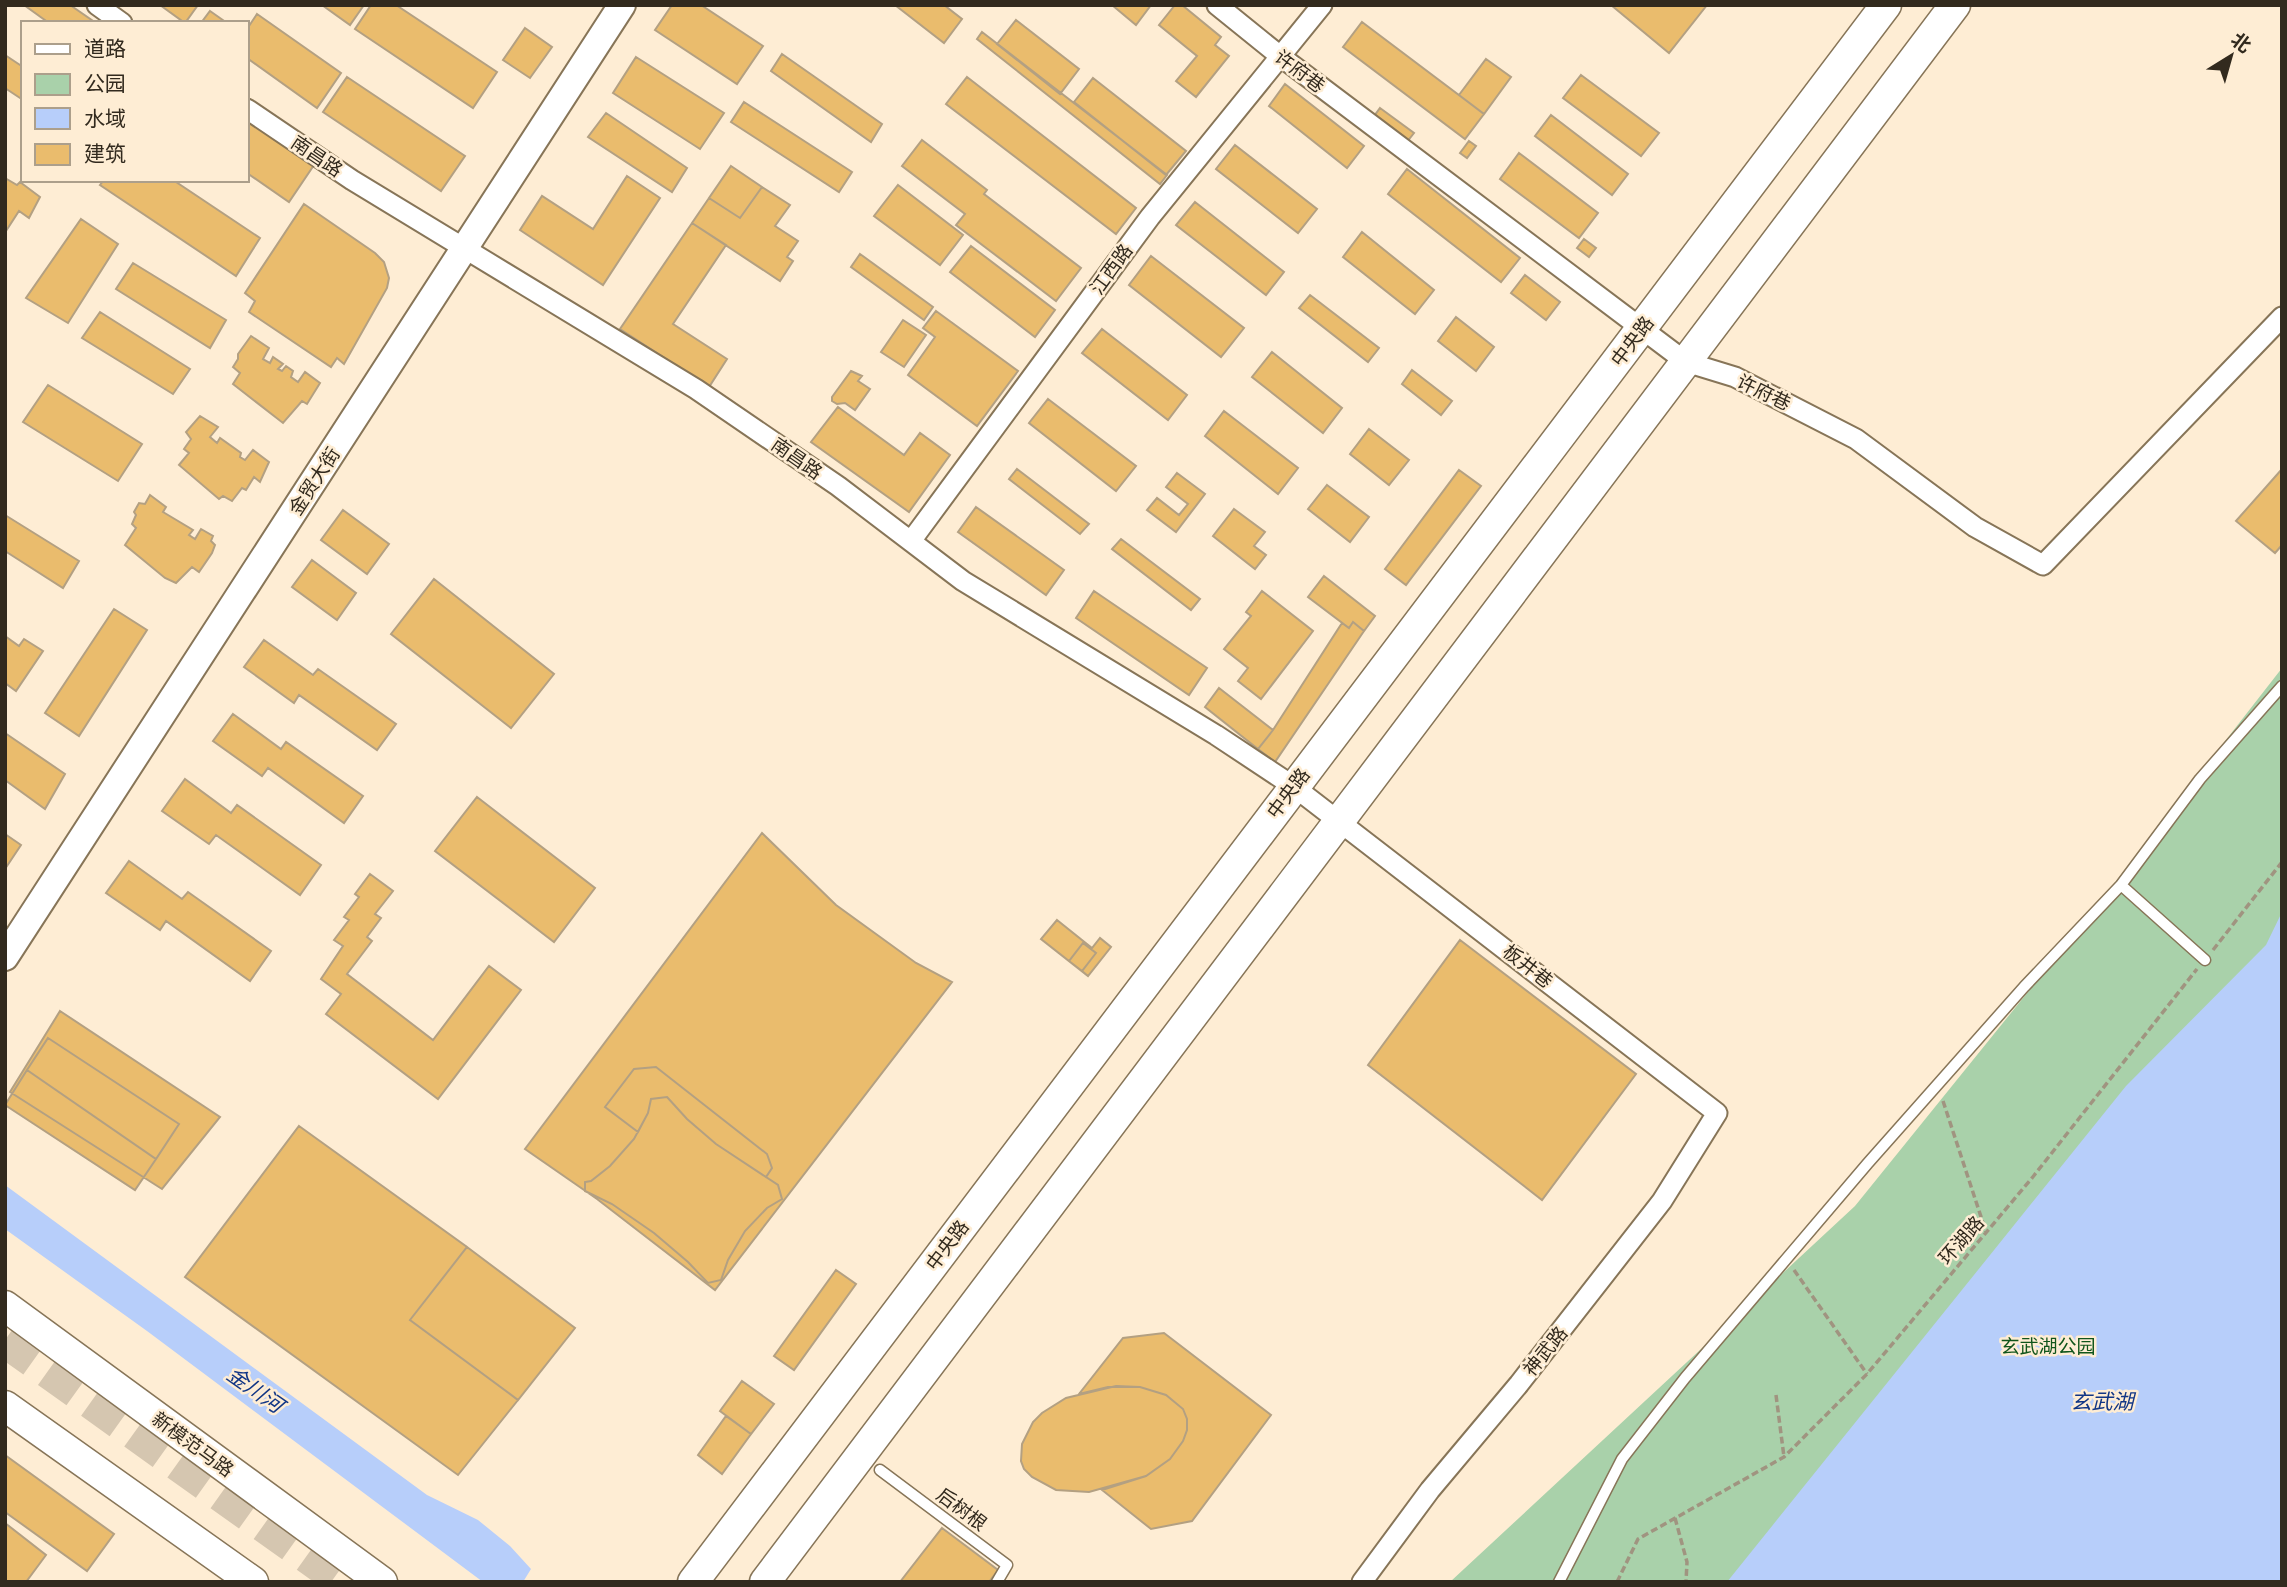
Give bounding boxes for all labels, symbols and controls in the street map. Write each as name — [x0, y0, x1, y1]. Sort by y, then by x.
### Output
legend — [21, 21, 248, 182]
north arrow — [2196, 21, 2266, 91]
text: 北 — [2226, 28, 2255, 58]
text: 道路 — [84, 36, 126, 62]
street label: 许府巷 — [1270, 45, 1329, 98]
text: 公园 — [84, 71, 126, 97]
text: 水域 — [84, 106, 126, 132]
street label: 南昌路 — [287, 131, 347, 182]
text: 建筑 — [84, 141, 126, 167]
street label: 江西路 — [1085, 239, 1137, 299]
street label: 中央路 — [1606, 312, 1659, 371]
street label: 许府巷 — [1733, 370, 1794, 415]
street label: 南昌路 — [767, 433, 827, 484]
street label: 金贸大街 — [284, 443, 345, 519]
street label: 中央路 — [1262, 764, 1315, 823]
street label: 板井巷 — [1498, 940, 1557, 993]
street label: 环湖路 — [1934, 1211, 1989, 1269]
street label: 中央路 — [921, 1216, 974, 1275]
street label: 神武路 — [1519, 1322, 1572, 1381]
park label: 玄武湖公园 — [2000, 1335, 2096, 1358]
water label: 金川河 — [222, 1361, 292, 1421]
water label: 玄武湖 — [2071, 1389, 2136, 1415]
street label: 新模范马路 — [148, 1407, 238, 1482]
street label: 后树根 — [932, 1483, 991, 1536]

